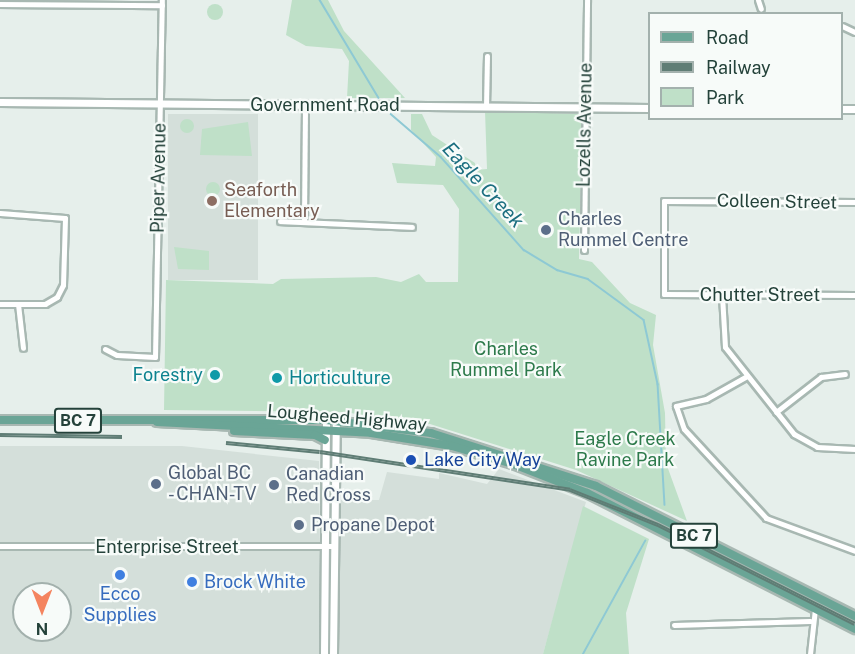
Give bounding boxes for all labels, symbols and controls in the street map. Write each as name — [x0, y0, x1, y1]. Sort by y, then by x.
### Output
legend — [648, 12, 843, 120]
text: Road — [706, 27, 749, 48]
text: Railway — [706, 57, 771, 78]
street label: Lozells Avenue — [573, 63, 597, 187]
text: Park — [706, 87, 744, 108]
street label: Government Road — [250, 94, 400, 116]
street label: Piper Avenue — [147, 123, 171, 233]
water label: Eagle Creek — [437, 137, 529, 233]
place label: Seaforth Elementary — [224, 180, 320, 222]
street label: Colleen Street — [717, 190, 837, 214]
marker: Seaforth Elementary — [205, 194, 219, 208]
place label: Charles Rummel Centre — [558, 209, 688, 252]
marker: Charles Rummel Centre — [539, 223, 553, 237]
street label: Chutter Street — [700, 284, 820, 306]
park label: Charles Rummel Park — [450, 339, 562, 382]
place label: Forestry — [133, 364, 203, 386]
place label: Horticulture — [289, 367, 391, 389]
marker: Forestry — [208, 368, 222, 382]
marker: Horticulture — [270, 371, 284, 385]
street label: Lougheed Highway — [266, 400, 428, 436]
road number: BC 7 — [52, 408, 104, 434]
park label: Eagle Creek Ravine Park — [574, 429, 676, 472]
place label: Lake City Way — [424, 449, 542, 471]
marker: Lake City Way — [402, 451, 420, 469]
place label: Global BC - CHAN-TV — [168, 463, 260, 506]
place label: Canadian Red Cross — [286, 464, 371, 506]
marker: Global BC - CHAN-TV — [149, 477, 163, 491]
marker: Canadian Red Cross — [267, 478, 281, 492]
place label: Propane Depot — [311, 514, 435, 536]
marker: Propane Depot — [292, 518, 306, 532]
road number: BC 7 — [668, 523, 720, 549]
street label: Enterprise Street — [95, 536, 239, 558]
marker: Ecco Supplies — [113, 568, 127, 582]
place label: Brock White — [204, 571, 306, 593]
marker: Brock White — [185, 575, 199, 589]
north arrow — [12, 582, 72, 642]
place label: Ecco Supplies — [83, 584, 157, 626]
text: N — [36, 619, 48, 638]

